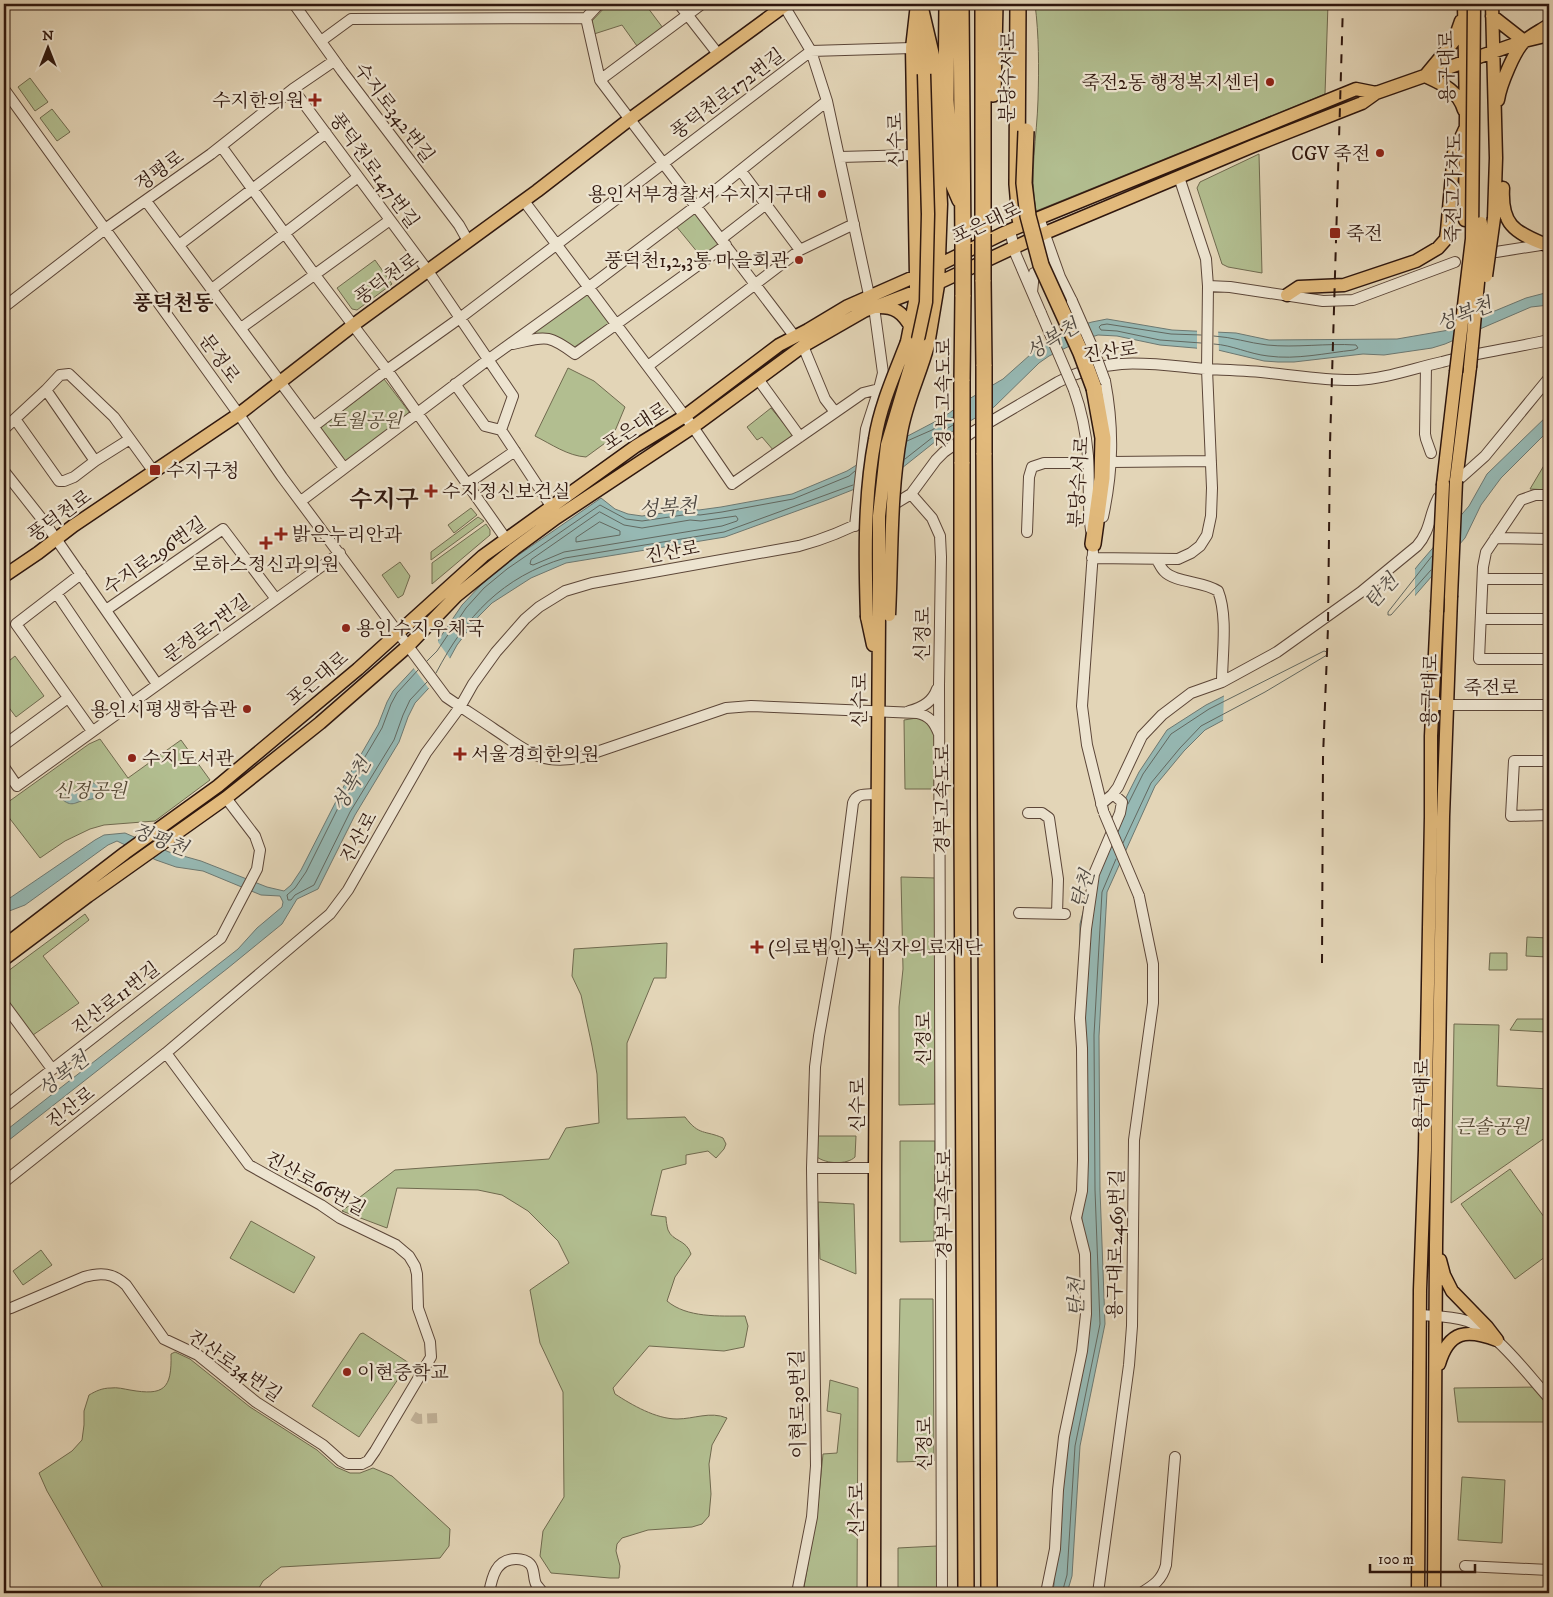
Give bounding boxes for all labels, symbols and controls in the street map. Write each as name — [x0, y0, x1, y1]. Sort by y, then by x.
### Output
north arrow — [22, 22, 72, 72]
text: N — [42, 27, 54, 45]
street label: 용구대로 — [1435, 30, 1460, 104]
street label: 분당수서로 — [996, 31, 1021, 123]
street label: 풍덕천로172번길 — [666, 44, 789, 144]
street label: 수지로342번길 — [349, 58, 439, 167]
place label: 죽전2동 행정복지센터 — [1081, 72, 1260, 95]
marker: 죽전2동 행정복지센터 — [1264, 76, 1276, 88]
place label: 수지한의원 — [212, 90, 304, 113]
marker: 수지한의원 — [308, 93, 322, 107]
street label: 풍덕천로147번길 — [324, 109, 423, 233]
street label: 신수로 — [885, 112, 908, 168]
street label: 죽전고가차도 — [1442, 133, 1467, 243]
place label: CGV 죽전 — [1291, 143, 1370, 166]
street label: 정평로 — [131, 146, 189, 197]
marker: CGV 죽전 — [1374, 147, 1386, 159]
place label: 용인서부경찰서 수지지구대 — [588, 184, 812, 207]
marker: 용인서부경찰서 수지지구대 — [816, 188, 828, 200]
street label: 포은대로 — [949, 197, 1025, 249]
place label: 죽전 — [1346, 223, 1383, 246]
marker: 죽전 — [1328, 226, 1342, 240]
street label: 풍덕천로 — [350, 248, 423, 310]
place label: 풍덕천1,2,3통 마을회관 — [604, 250, 790, 273]
marker: 풍덕천1,2,3통 마을회관 — [793, 254, 805, 266]
district label: 풍덕천동 — [132, 291, 214, 317]
water label: 성복천 — [1433, 293, 1498, 337]
water label: 성복천 — [1022, 313, 1085, 366]
street label: 문정로 — [193, 330, 244, 388]
street label: 진산로 — [1081, 337, 1139, 368]
street label: 경부고속도로 — [933, 338, 956, 448]
street label: 포은대로 — [599, 398, 673, 457]
park label: 토월공원 — [328, 410, 403, 433]
street label: 분당수서로 — [1065, 436, 1094, 529]
place label: 수지구청 — [166, 460, 239, 483]
marker: 수지구청 — [148, 463, 162, 477]
place label: 수지정신보건실 — [442, 481, 570, 504]
marker: 수지정신보건실 — [424, 484, 438, 498]
street label: 풍덕천로 — [23, 485, 96, 547]
district label: 수지구 — [349, 485, 419, 515]
water label: 성복천 — [638, 494, 700, 523]
street label: 수지로296번길 — [99, 512, 211, 600]
place label: 밝은누리안과 — [292, 524, 403, 547]
marker: 밝은누리안과 — [274, 527, 288, 541]
marker: 로하스정신과의원 — [259, 536, 273, 550]
street label: 진산로 — [643, 536, 701, 569]
place label: 로하스정신과의원 — [193, 554, 339, 577]
water label: 탄천 — [1360, 568, 1405, 615]
street label: 문정로7번길 — [159, 590, 255, 668]
street label: 신정로 — [912, 606, 935, 662]
place label: 용인수지우체국 — [356, 618, 484, 641]
marker: 용인수지우체국 — [340, 622, 352, 634]
street label: 포은대로 — [282, 647, 353, 712]
street label: 용구대로 — [1418, 653, 1443, 727]
street label: 신수로 — [849, 672, 872, 728]
street label: 죽전로 — [1463, 677, 1519, 700]
place label: 용인시평생학습관 — [90, 699, 238, 722]
marker: 용인시평생학습관 — [241, 703, 253, 715]
place label: 서울경희한의원 — [471, 744, 599, 767]
street label: 경부고속도로 — [932, 744, 955, 854]
marker: 서울경희한의원 — [453, 747, 467, 761]
place label: 수지도서관 — [142, 748, 234, 771]
marker: 수지도서관 — [126, 752, 138, 764]
water label: 성복천 — [327, 752, 378, 816]
park label: 신정공원 — [53, 780, 128, 803]
street label: 진산로 — [336, 808, 383, 867]
water label: 정평천 — [128, 818, 193, 863]
water label: 탄천 — [1066, 866, 1102, 912]
place label: (의료법인)녹십자의료재단 — [768, 937, 983, 960]
marker: (의료법인)녹십자의료재단 — [750, 940, 764, 954]
street label: 진산로11번길 — [67, 958, 165, 1041]
street label: 신정로 — [913, 1011, 936, 1067]
water label: 성복천 — [33, 1046, 96, 1103]
street label: 용구대로 — [1410, 1058, 1435, 1132]
street label: 신수로 — [847, 1077, 870, 1133]
street label: 진산로 — [42, 1082, 100, 1134]
park label: 큰솔공원 — [1455, 1116, 1530, 1139]
street label: 진산로66번길 — [261, 1147, 370, 1221]
street label: 경부고속도로 — [934, 1149, 957, 1259]
street label: 용구대로2469번길 — [1104, 1169, 1129, 1319]
water label: 탄천 — [1065, 1276, 1090, 1317]
street label: 진산로34번길 — [183, 1325, 286, 1407]
street label: 이현로30번길 — [786, 1349, 811, 1459]
place label: 이현중학교 — [357, 1362, 449, 1385]
marker: 이현중학교 — [341, 1366, 353, 1378]
street label: 신정로 — [914, 1416, 937, 1472]
street label: 신수로 — [846, 1482, 869, 1538]
scale bar — [1370, 1542, 1476, 1574]
text: 100 m — [1378, 1550, 1414, 1569]

